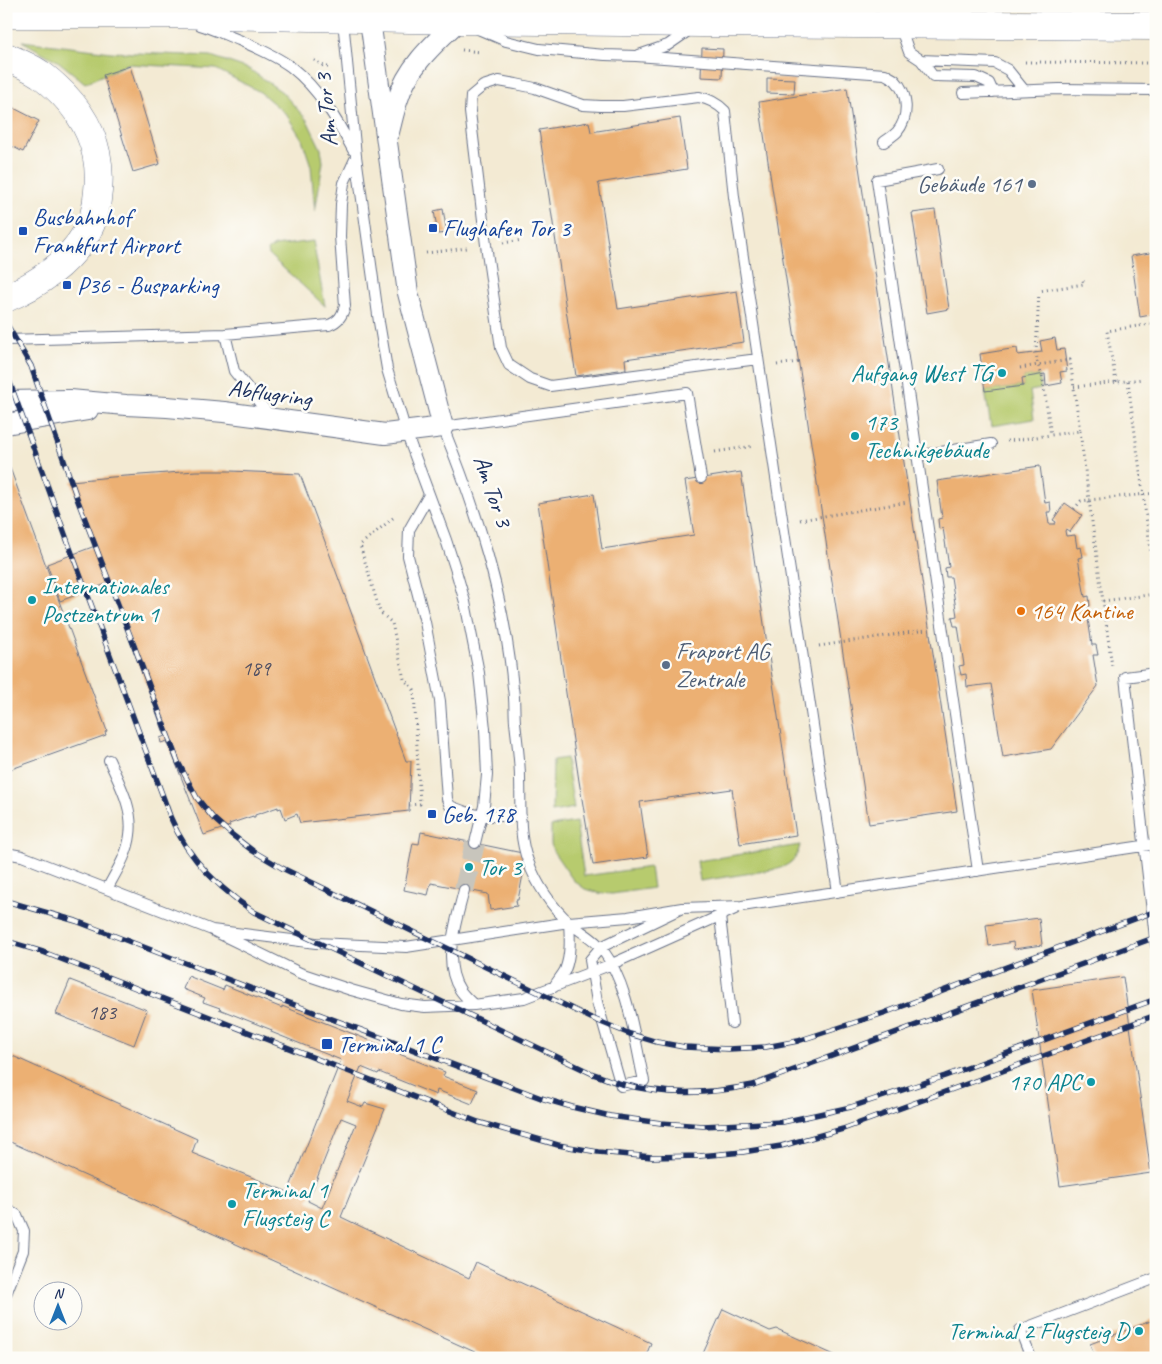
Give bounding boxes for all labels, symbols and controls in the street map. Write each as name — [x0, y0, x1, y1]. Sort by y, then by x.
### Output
street label: Am Tor 3 — [308, 70, 344, 148]
place label: Gebäude 161 — [917, 169, 1023, 199]
marker: Gebäude 161 — [1026, 178, 1038, 190]
place label: Busbahnhof Frankfurt Airport — [33, 202, 182, 260]
place label: Flughafen Tor 3 — [443, 213, 572, 243]
marker: Flughafen Tor 3 — [427, 222, 439, 234]
marker: Busbahnhof Frankfurt Airport — [17, 225, 29, 237]
place label: P36 - Busparking — [77, 270, 220, 300]
marker: P36 - Busparking — [61, 279, 73, 291]
place label: Aufgang West TG — [851, 358, 995, 388]
marker: Aufgang West TG — [996, 367, 1008, 379]
street label: Abflugring — [227, 372, 316, 414]
place label: 173 Technikgebäude — [865, 407, 991, 465]
marker: 173 Technikgebäude — [849, 430, 861, 442]
street label: Am Tor 3 — [467, 451, 520, 533]
place label: Internationales Postzentrum 1 — [42, 571, 170, 629]
marker: Internationales Postzentrum 1 — [26, 594, 38, 606]
place label: 164 Kantine — [1031, 596, 1135, 626]
marker: 164 Kantine — [1015, 605, 1027, 617]
place label: Fraport AG Zentrale — [676, 636, 771, 694]
house number: 189 — [242, 655, 272, 681]
marker: Fraport AG Zentrale — [660, 659, 672, 671]
place label: Geb. 178 — [442, 799, 517, 829]
marker: Geb. 178 — [426, 808, 438, 820]
place label: Tor 3 — [479, 852, 524, 882]
marker: Tor 3 — [463, 861, 475, 873]
house number: 183 — [88, 999, 118, 1025]
place label: Terminal 1 C — [338, 1029, 444, 1059]
marker: Terminal 1 C — [320, 1037, 334, 1051]
place label: 170 APC — [1008, 1067, 1084, 1097]
marker: 170 APC — [1085, 1076, 1097, 1088]
place label: Terminal 1 Flugsteig C — [242, 1175, 332, 1233]
marker: Terminal 1 Flugsteig C — [226, 1198, 238, 1210]
north arrow — [32, 1282, 82, 1332]
text: N — [54, 1285, 65, 1302]
place label: Terminal 2 Flugsteig D — [948, 1316, 1131, 1346]
marker: Terminal 2 Flugsteig D — [1133, 1325, 1145, 1337]

